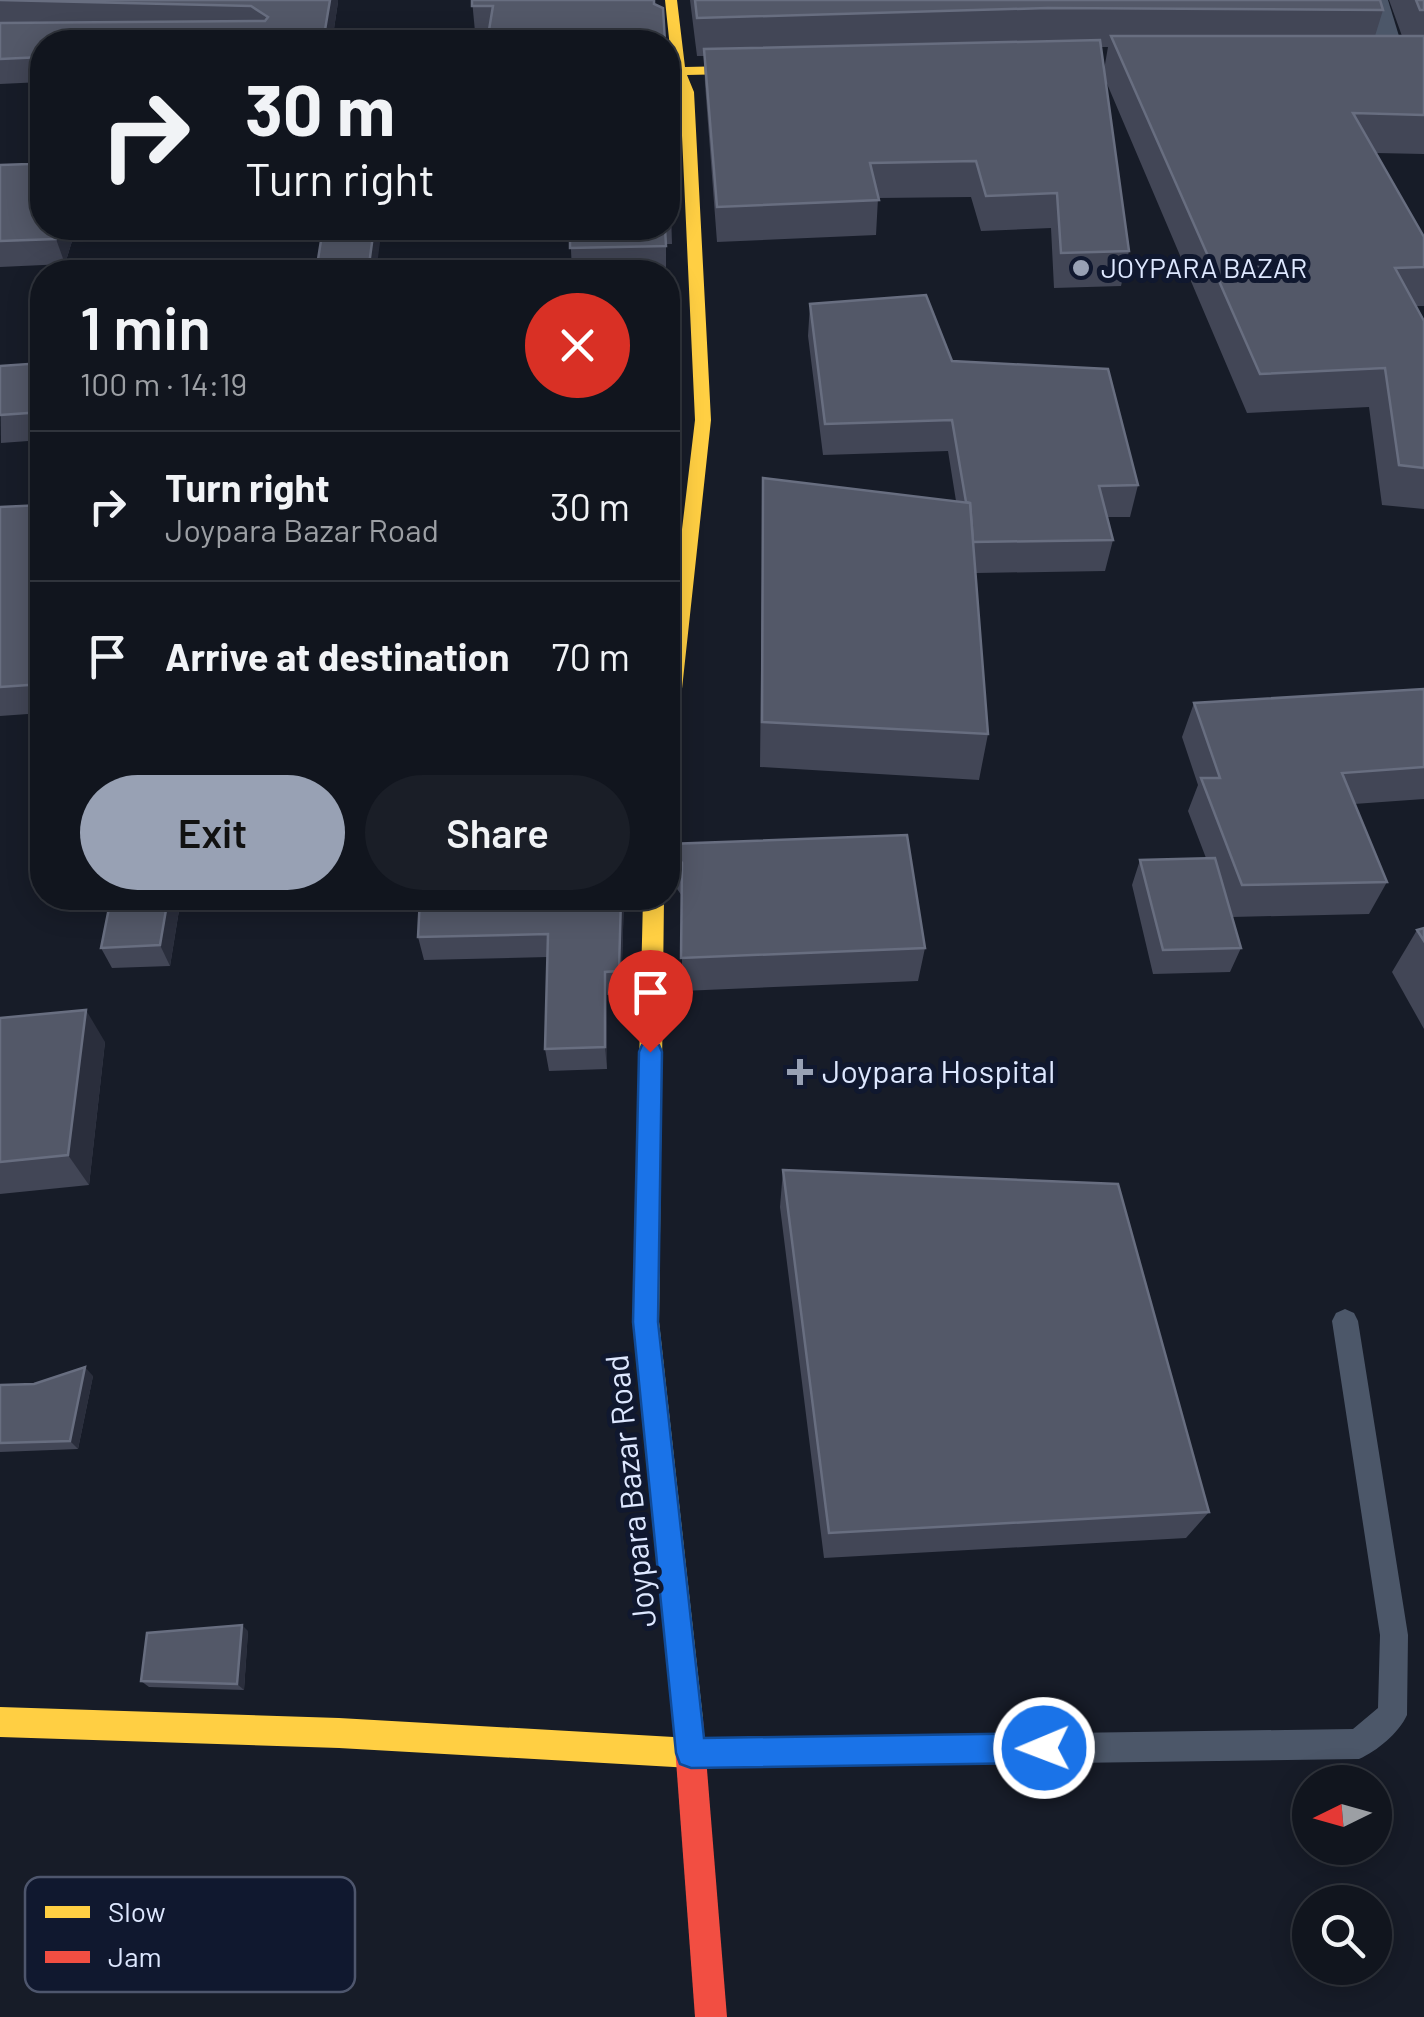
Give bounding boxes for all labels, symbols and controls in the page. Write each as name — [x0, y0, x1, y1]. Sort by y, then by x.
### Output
text: 30 m — [245, 66, 395, 150]
icon: right — [80, 70, 210, 200]
text: Turn right — [245, 151, 435, 205]
place label: JOYPARA BAZAR — [1101, 250, 1307, 284]
marker: JOYPARA BAZAR — [1070, 257, 1092, 279]
text: 1 min — [80, 290, 211, 362]
button: close — [525, 293, 630, 398]
text: 100 m · 14:19 — [80, 364, 247, 402]
text: Turn right — [165, 464, 330, 510]
icon: right — [80, 479, 135, 534]
text: 30 m — [550, 483, 630, 529]
text: Joypara Bazar Road — [165, 510, 439, 548]
icon: arrive — [80, 629, 135, 684]
text: Arrive at destination — [165, 633, 510, 679]
text: 70 m — [552, 633, 630, 679]
button: Exit — [80, 775, 345, 890]
button: Share — [365, 775, 630, 890]
pin — [608, 950, 693, 1053]
icon: arrive — [623, 965, 678, 1020]
place label: Joypara Hospital — [822, 1051, 1055, 1089]
marker: Joypara Hospital — [787, 1059, 813, 1085]
street label: Joypara Bazar Road — [596, 1353, 662, 1629]
position arrow — [992, 1696, 1096, 1800]
north arrow — [1292, 1765, 1392, 1865]
map controls — [1292, 1765, 1392, 1985]
legend — [25, 1877, 355, 1992]
button: search — [1292, 1885, 1392, 1985]
text: Slow — [108, 1894, 166, 1928]
text: Jam — [108, 1939, 162, 1973]

